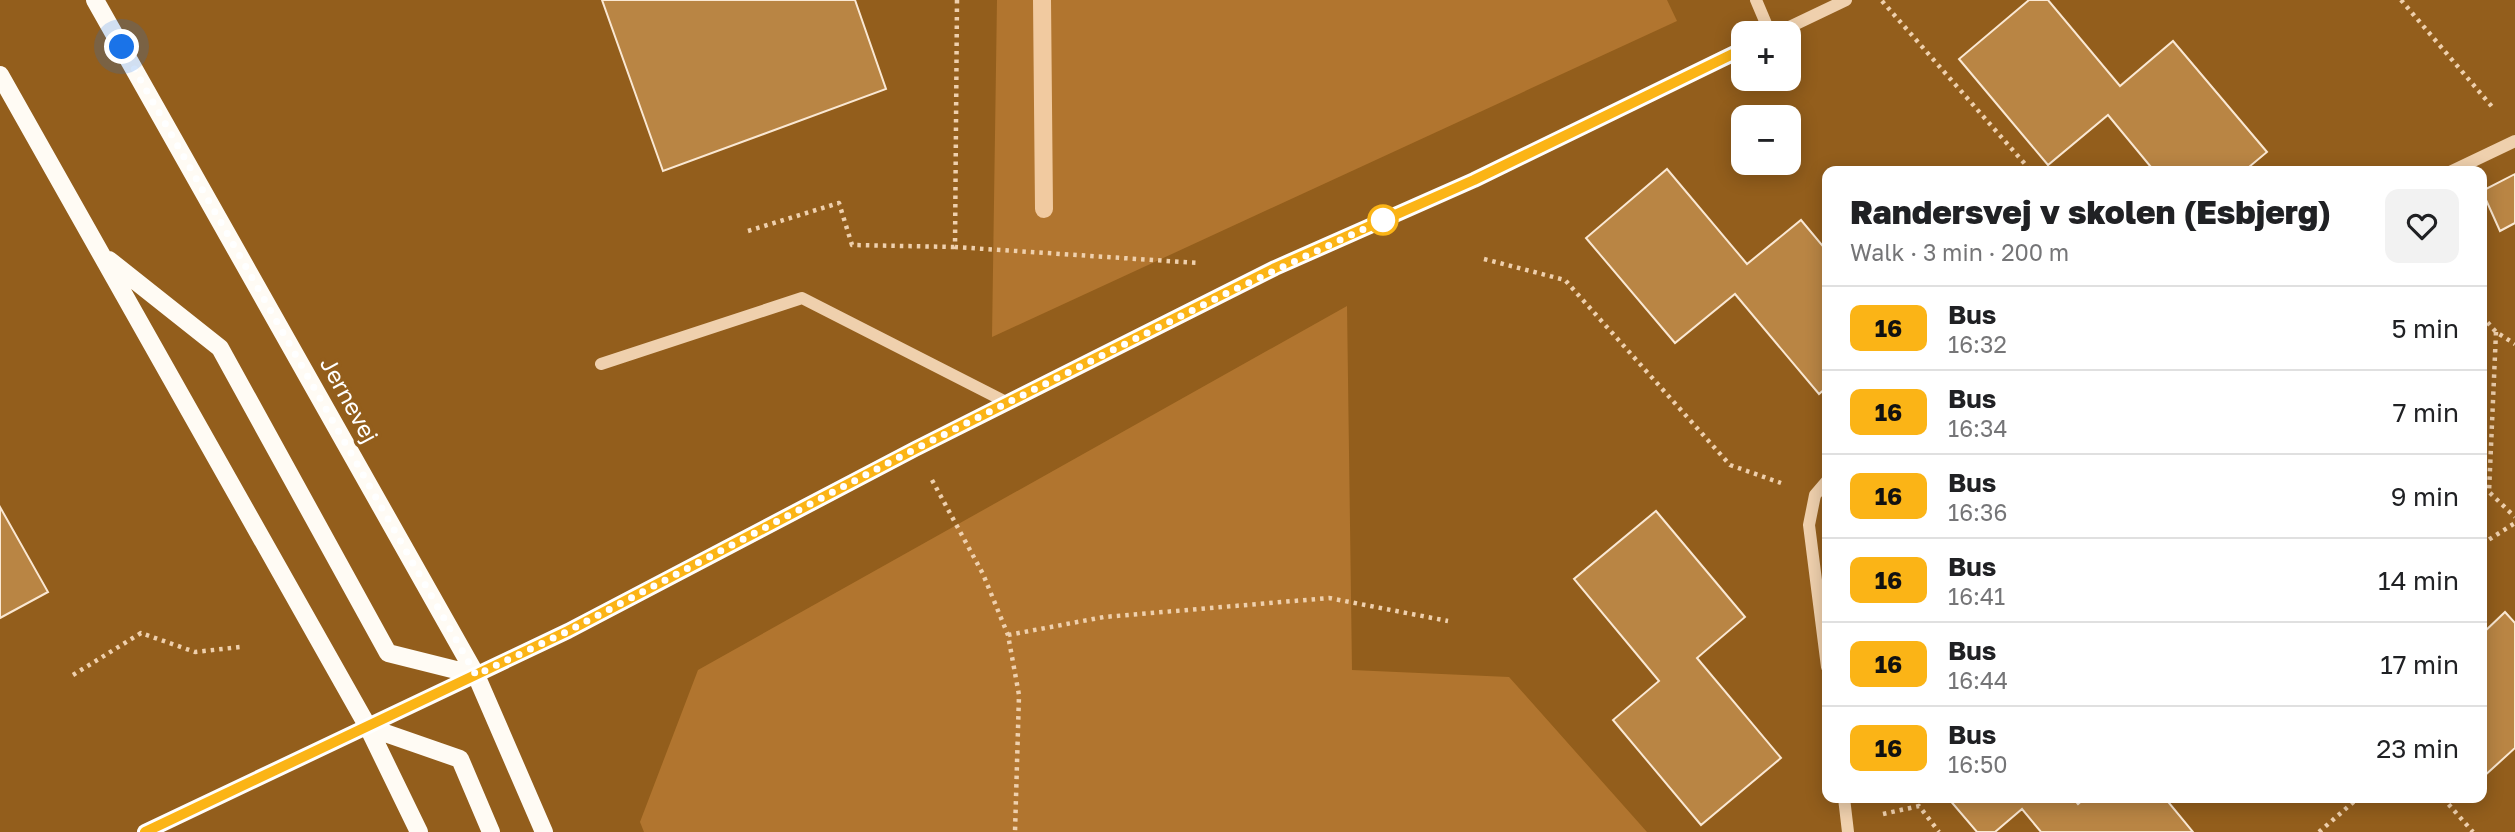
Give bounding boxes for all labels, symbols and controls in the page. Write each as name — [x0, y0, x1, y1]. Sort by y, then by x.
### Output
map controls — [1731, 21, 1801, 175]
button: + — [1731, 21, 1801, 91]
your location — [104, 29, 139, 64]
button: − — [1731, 105, 1801, 175]
button: heart — [2385, 189, 2459, 263]
text: Randersvej v skolen (Esbjerg) — [1850, 192, 2331, 231]
unlabelled marker — [1368, 205, 1398, 235]
text: Walk · 3 min · 200 m — [1850, 238, 2069, 266]
text: Bus — [1948, 299, 1996, 330]
text: 16 — [1875, 313, 1902, 342]
text: 5 min — [2391, 313, 2459, 344]
text: 16:32 — [1948, 330, 2007, 358]
street label: Jernevej — [315, 352, 385, 447]
text: Bus — [1948, 383, 1996, 414]
text: 16 — [1875, 397, 1902, 426]
text: 7 min — [2393, 397, 2459, 428]
text: 16:34 — [1948, 414, 2007, 442]
text: Bus — [1948, 467, 1996, 498]
text: 16 — [1875, 481, 1902, 510]
text: 9 min — [2391, 481, 2459, 512]
text: 16:36 — [1948, 498, 2007, 526]
text: Bus — [1948, 551, 1996, 582]
text: 16 — [1875, 565, 1902, 594]
text: 14 min — [2378, 565, 2459, 596]
text: 16:41 — [1948, 582, 2005, 610]
text: Bus — [1948, 635, 1996, 666]
text: 16 — [1875, 649, 1902, 678]
text: 17 min — [2380, 649, 2459, 680]
text: 16:44 — [1948, 666, 2008, 694]
text: Bus — [1948, 719, 1996, 750]
text: 16 — [1875, 733, 1902, 762]
text: 23 min — [2376, 733, 2459, 764]
text: 16:50 — [1948, 750, 2008, 778]

